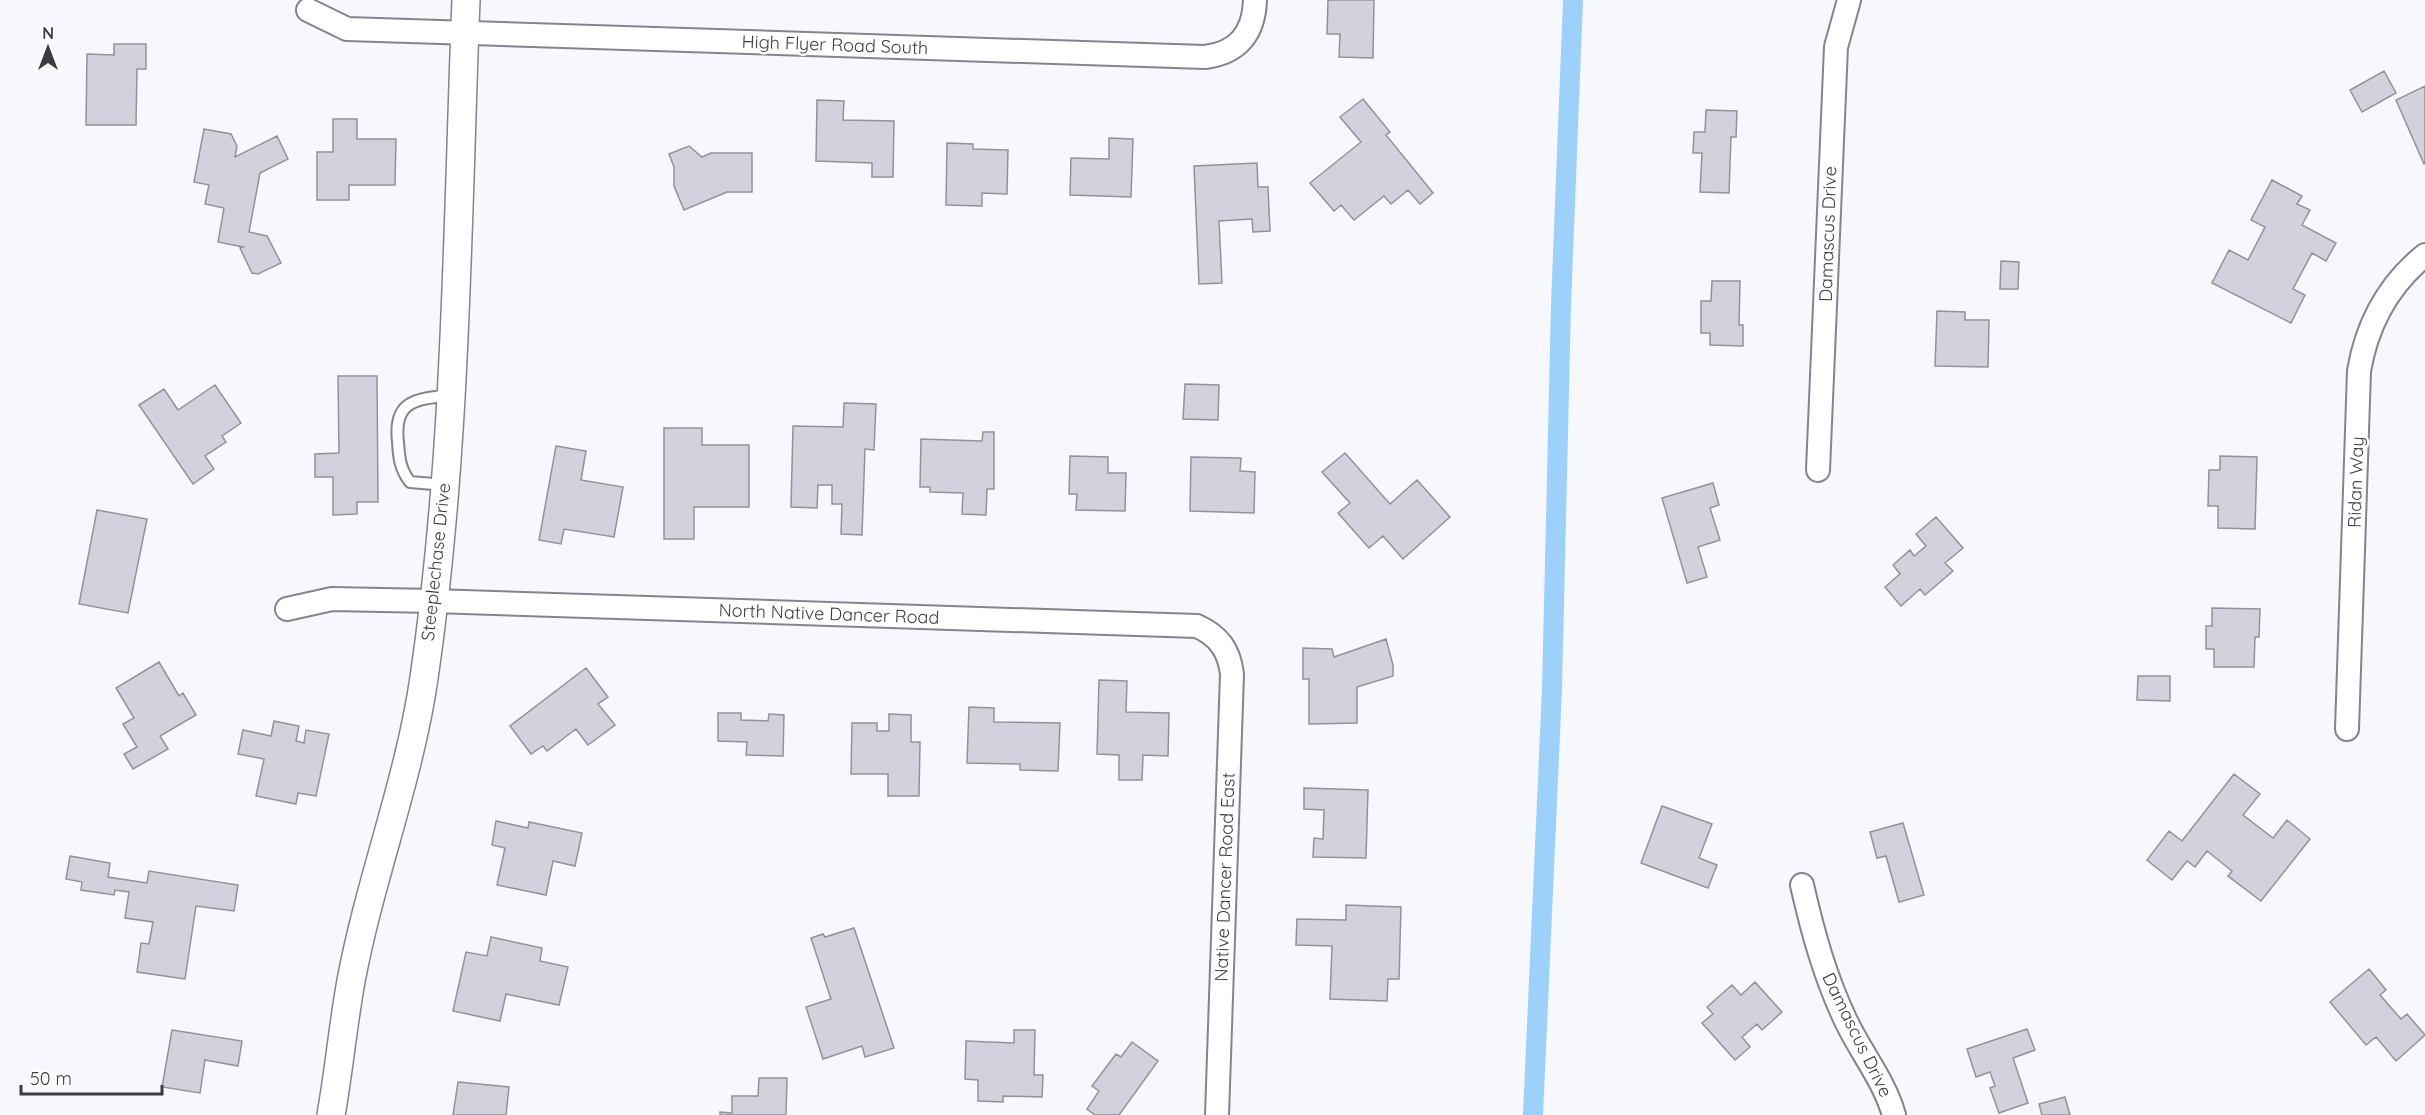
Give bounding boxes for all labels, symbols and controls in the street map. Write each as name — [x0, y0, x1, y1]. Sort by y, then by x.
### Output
north arrow — [18, 18, 78, 78]
text: N — [42, 23, 54, 43]
street label: High Flyer Road South — [741, 30, 929, 59]
street label: Damascus Drive — [1814, 166, 1841, 302]
street label: Ridan Way — [2342, 436, 2369, 528]
street label: Steeplechase Drive — [416, 482, 455, 642]
street label: North Native Dancer Road — [718, 598, 940, 629]
street label: Native Dancer Road East — [1209, 772, 1240, 982]
street label: Damascus Drive — [1817, 969, 1898, 1101]
scale bar — [21, 1058, 162, 1096]
text: 50 m — [30, 1067, 72, 1090]

